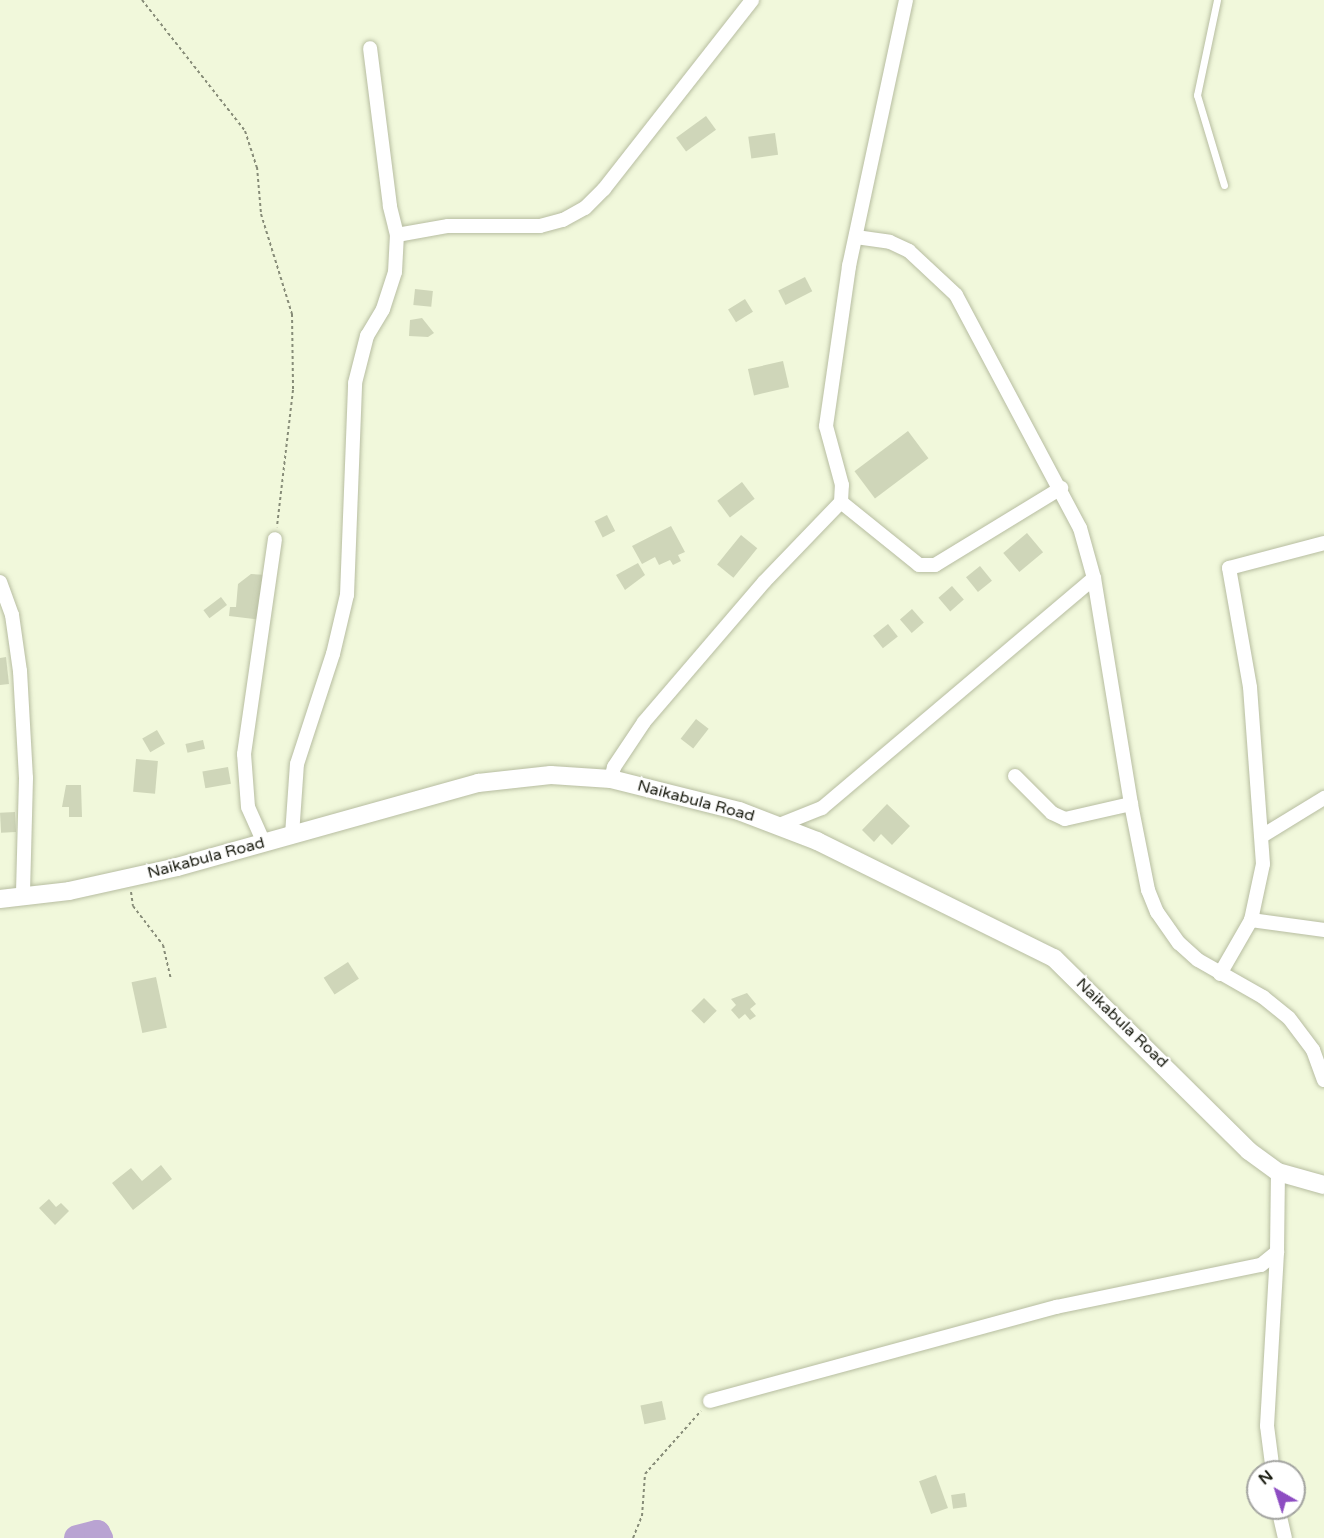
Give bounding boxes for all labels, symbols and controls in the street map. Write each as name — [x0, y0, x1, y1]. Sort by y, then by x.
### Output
street label: Naikabula Road — [635, 776, 757, 826]
street label: Naikabula Road — [145, 833, 267, 883]
street label: Naikabula Road — [1072, 974, 1172, 1072]
north arrow — [1246, 1460, 1306, 1520]
text: N — [1255, 1466, 1277, 1489]

